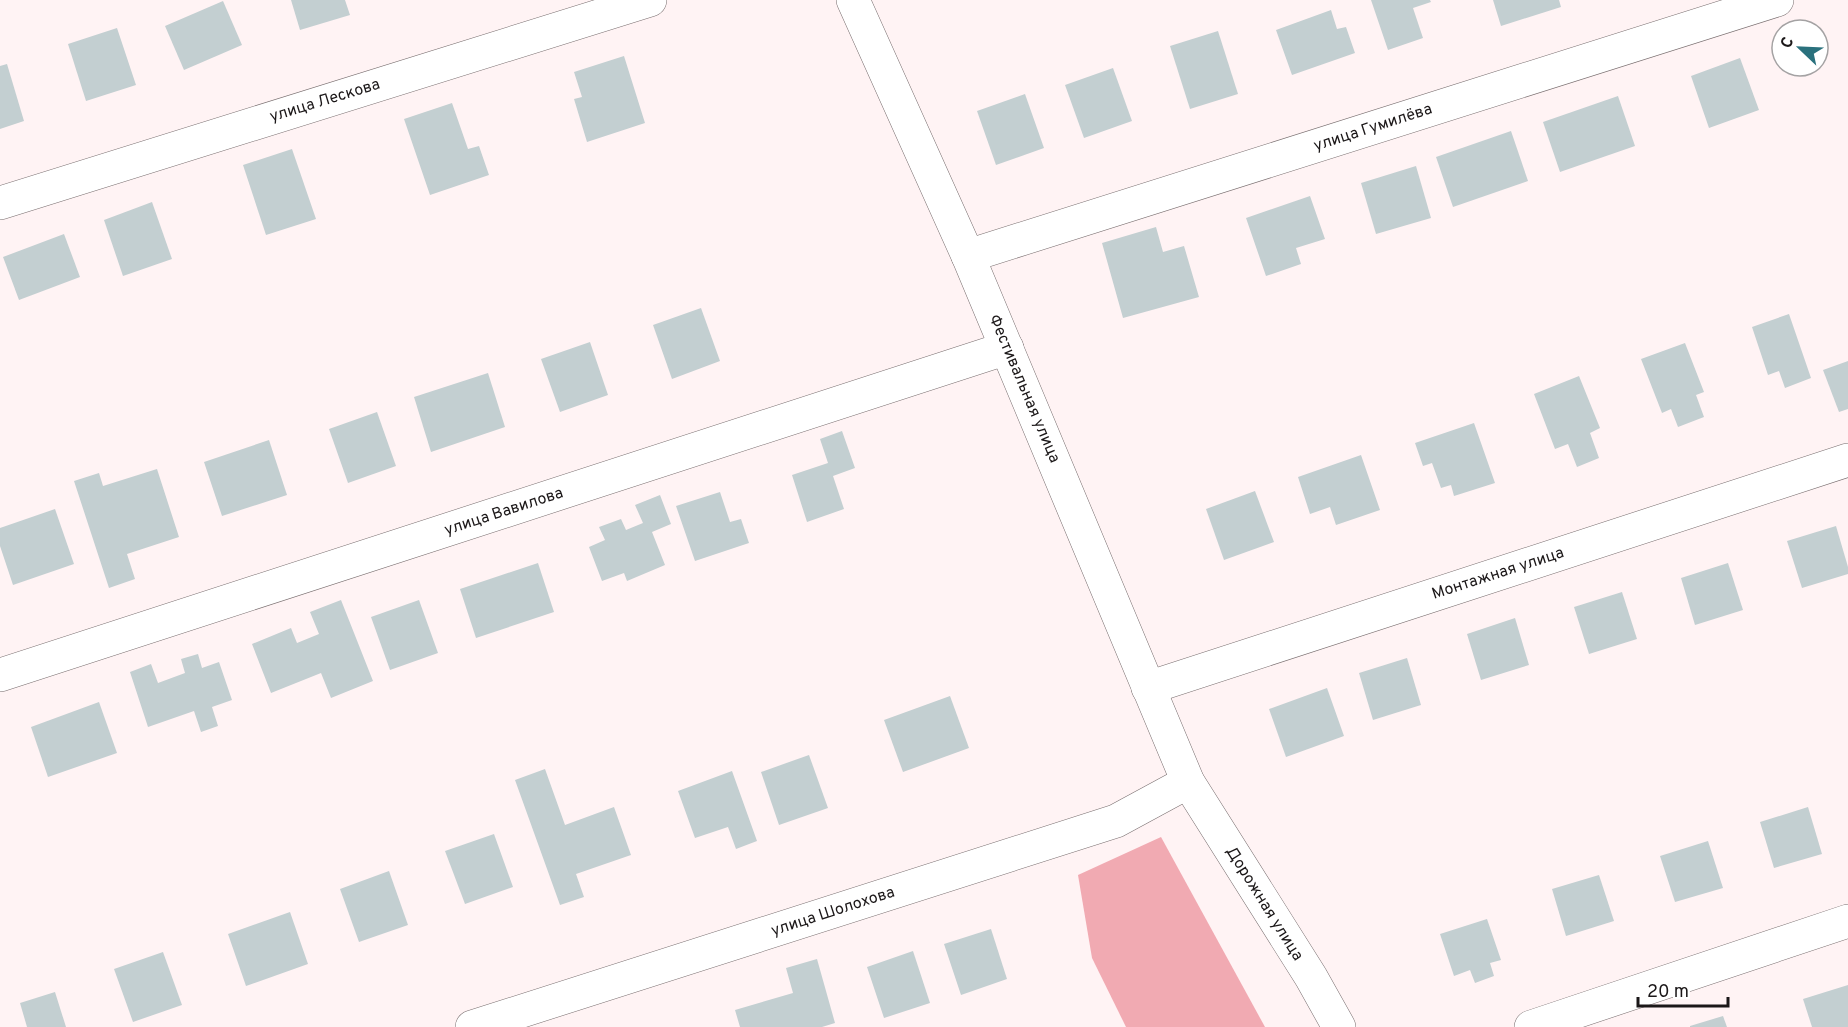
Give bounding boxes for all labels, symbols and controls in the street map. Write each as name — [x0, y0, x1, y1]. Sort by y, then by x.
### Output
north arrow — [1770, 18, 1830, 78]
text: С — [1777, 34, 1799, 52]
street label: улица Лескова — [267, 75, 383, 127]
street label: улица Гумилёва — [1311, 99, 1435, 157]
street label: Фестивальная улица — [984, 312, 1064, 466]
street label: улица Вавилова — [442, 483, 566, 541]
street label: Монтажная улица — [1429, 543, 1567, 605]
street label: Дорожная улица — [1221, 843, 1307, 965]
street label: улица Шолохова — [769, 883, 897, 941]
scale bar — [1638, 970, 1728, 1008]
text: 20 m — [1647, 981, 1689, 1004]

